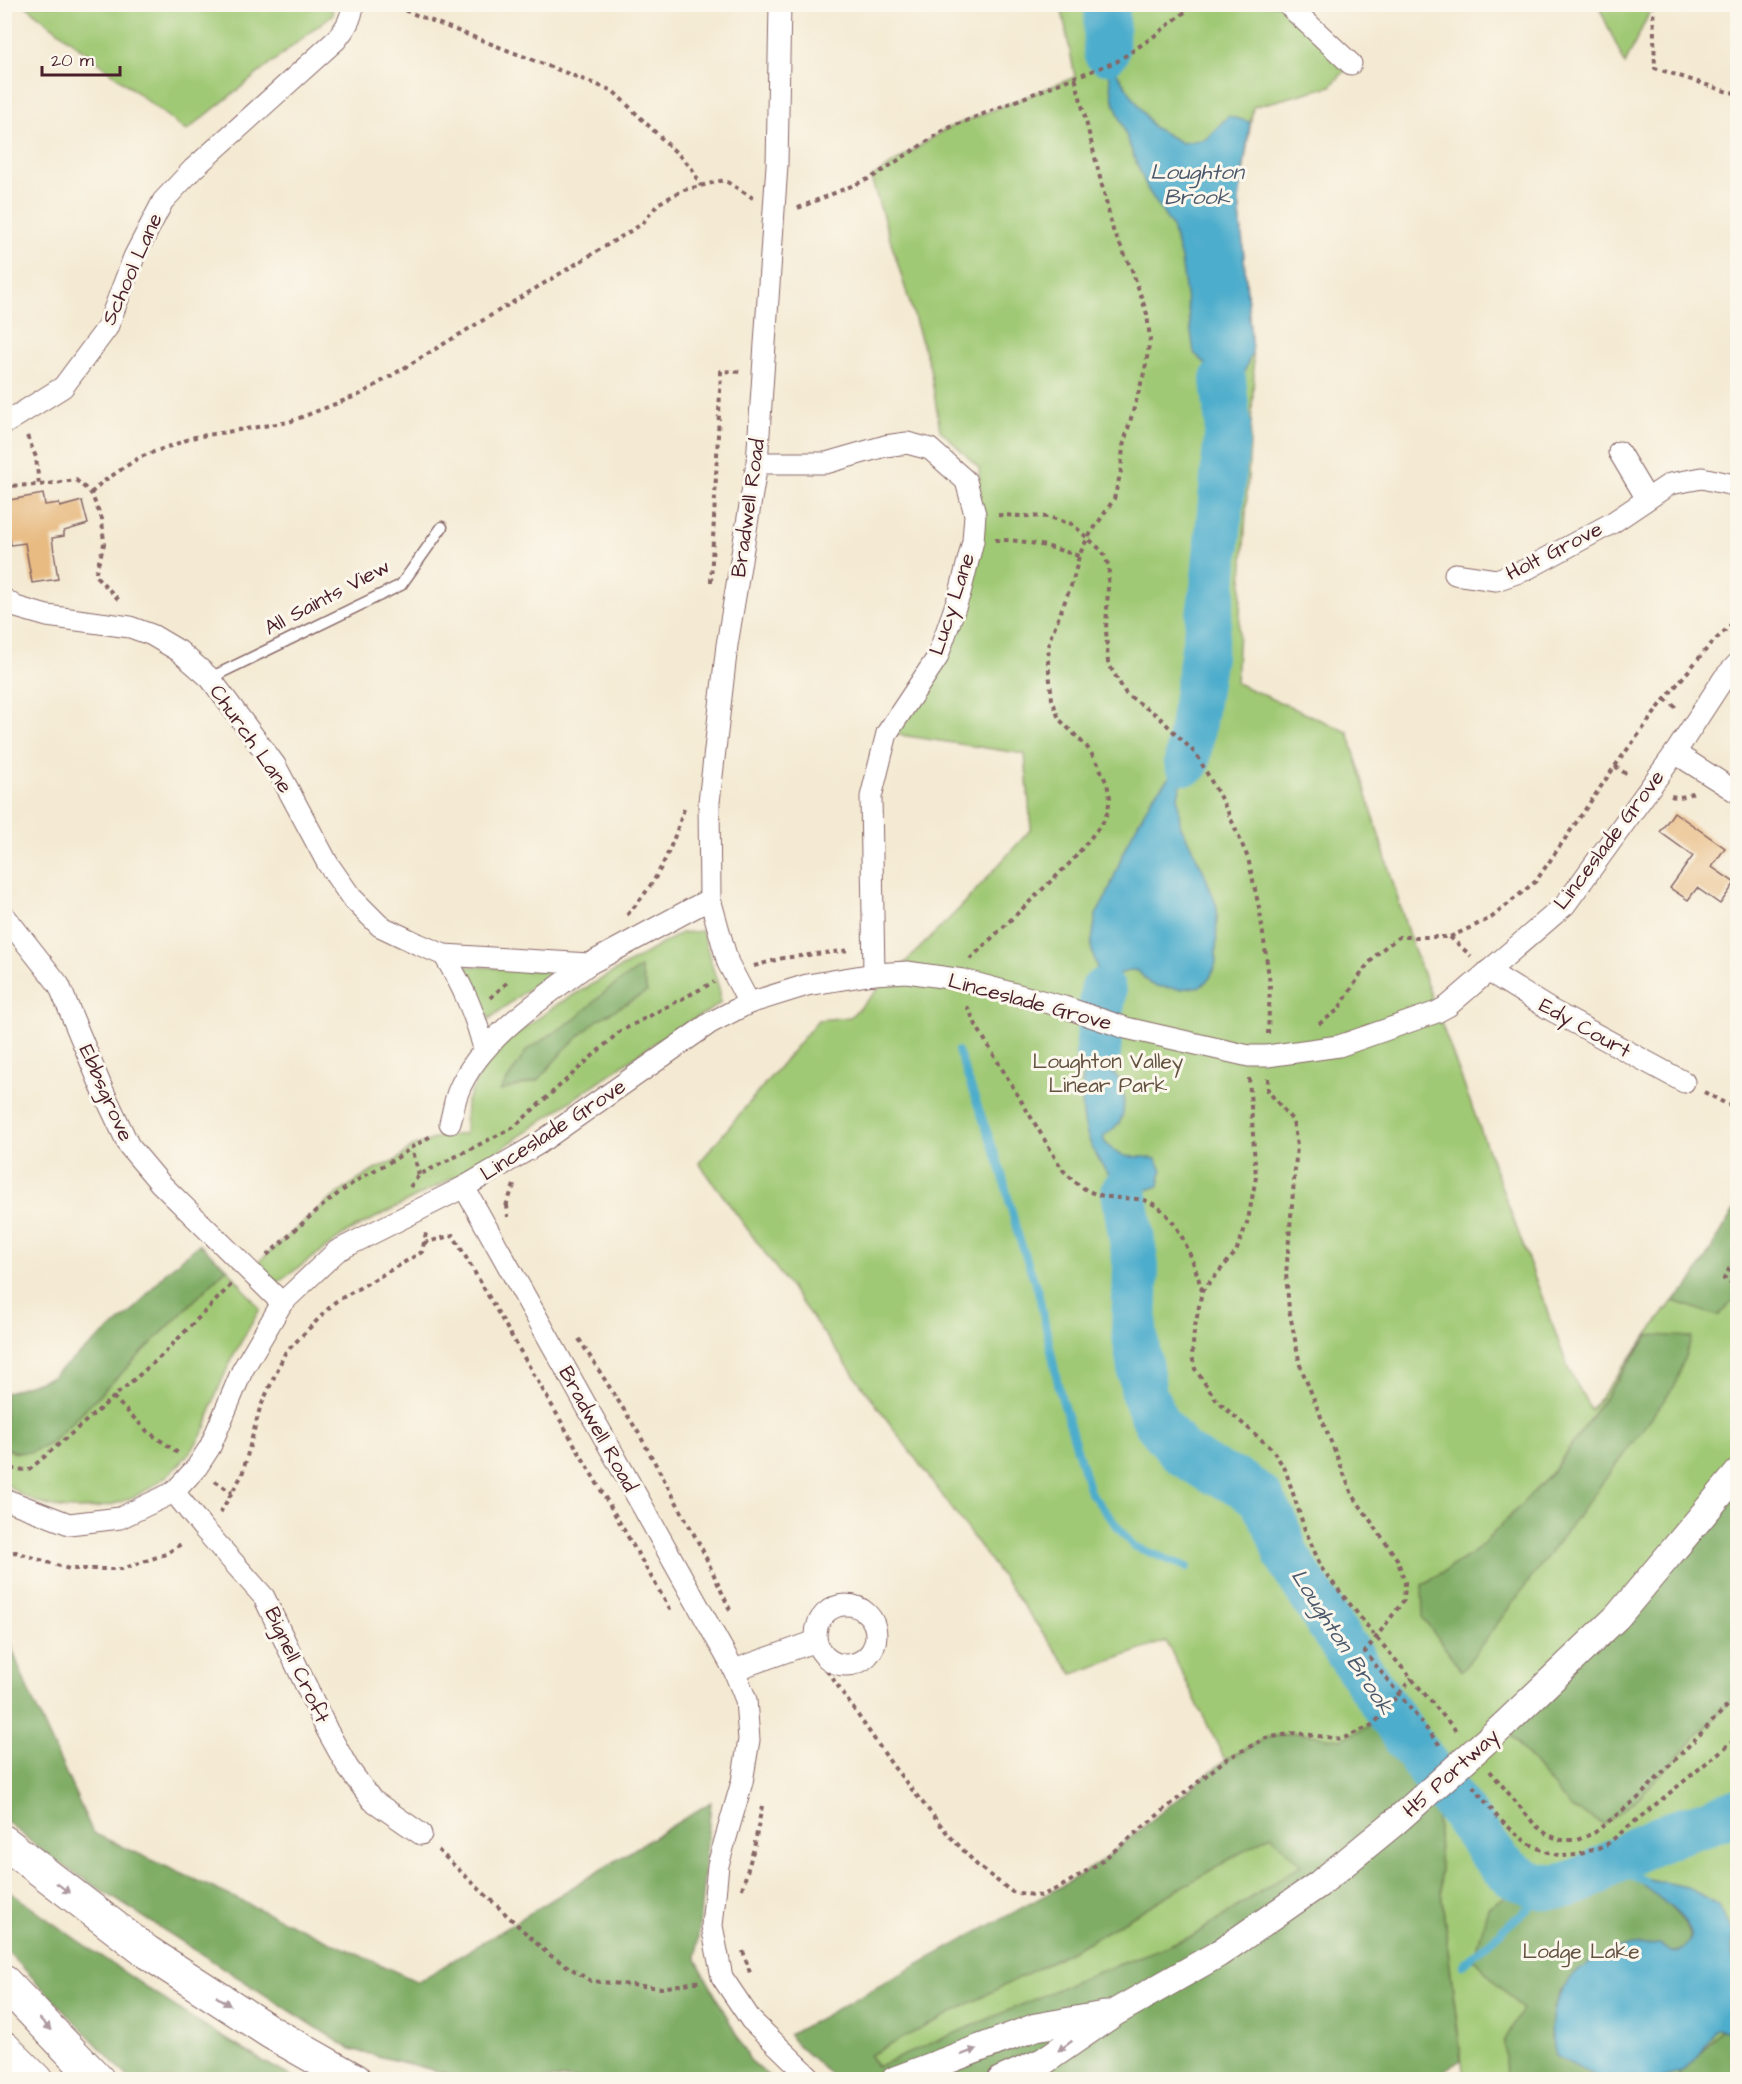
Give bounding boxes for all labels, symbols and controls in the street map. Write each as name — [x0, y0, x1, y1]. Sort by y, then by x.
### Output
scale bar — [42, 39, 120, 77]
text: 20 m — [51, 48, 94, 73]
water label: Loughton Brook — [1150, 157, 1246, 213]
street label: School Lane — [94, 208, 170, 330]
street label: Bradwell Road — [724, 437, 772, 579]
street label: Holt Grove — [1501, 514, 1607, 588]
street label: Lucy Lane — [922, 549, 984, 659]
street label: All Saints View — [259, 552, 395, 642]
street label: Church Lane — [203, 679, 299, 799]
street label: Linceslade Grove — [1547, 764, 1671, 916]
street label: Linceslade Grove — [945, 966, 1115, 1038]
street label: Edy Court — [1533, 991, 1636, 1067]
street label: Ebbsgrove — [70, 1040, 140, 1147]
park label: Loughton Valley Linear Park — [1033, 1047, 1184, 1100]
street label: Linceslade Grove — [475, 1072, 631, 1188]
street label: Bradwell Road — [551, 1361, 645, 1497]
water label: Loughton Brook — [1282, 1563, 1401, 1722]
street label: Bignell Croft — [256, 1602, 337, 1729]
street label: H5 Portway — [1397, 1722, 1507, 1826]
one-way arrow — [56, 1882, 71, 1894]
park label: Lodge Lake — [1522, 1937, 1640, 1968]
one-way arrow — [214, 1995, 230, 2007]
one-way arrow — [38, 2016, 52, 2030]
one-way arrow — [1058, 2040, 1074, 2052]
one-way arrow — [960, 2047, 978, 2056]

